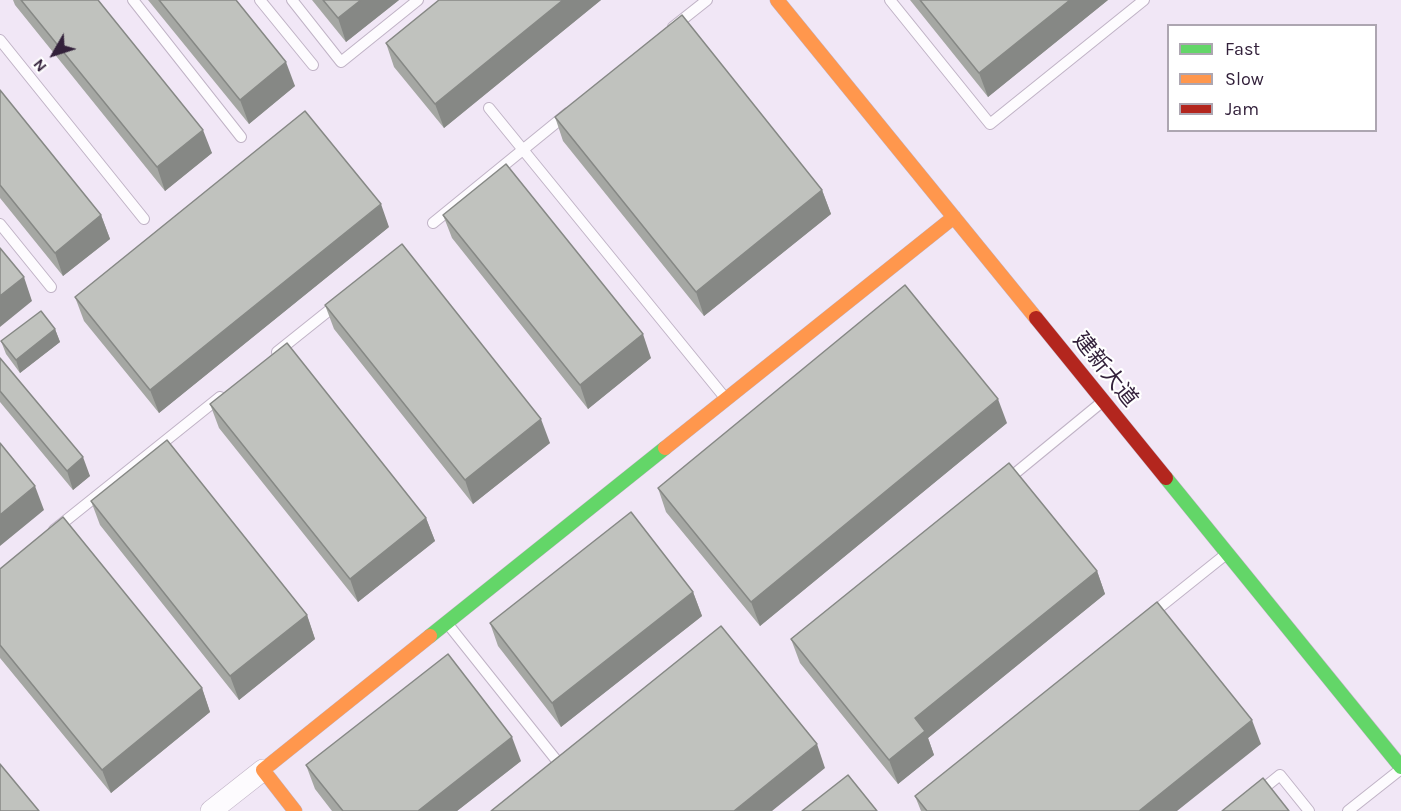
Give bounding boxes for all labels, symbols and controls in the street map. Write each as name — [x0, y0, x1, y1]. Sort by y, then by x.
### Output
north arrow — [24, 24, 84, 84]
legend — [1167, 24, 1377, 132]
text: Fast — [1225, 38, 1260, 60]
text: N — [29, 55, 51, 76]
text: Slow — [1225, 68, 1264, 90]
text: Jam — [1225, 98, 1259, 120]
street label: 建新大道 — [1067, 327, 1143, 413]

